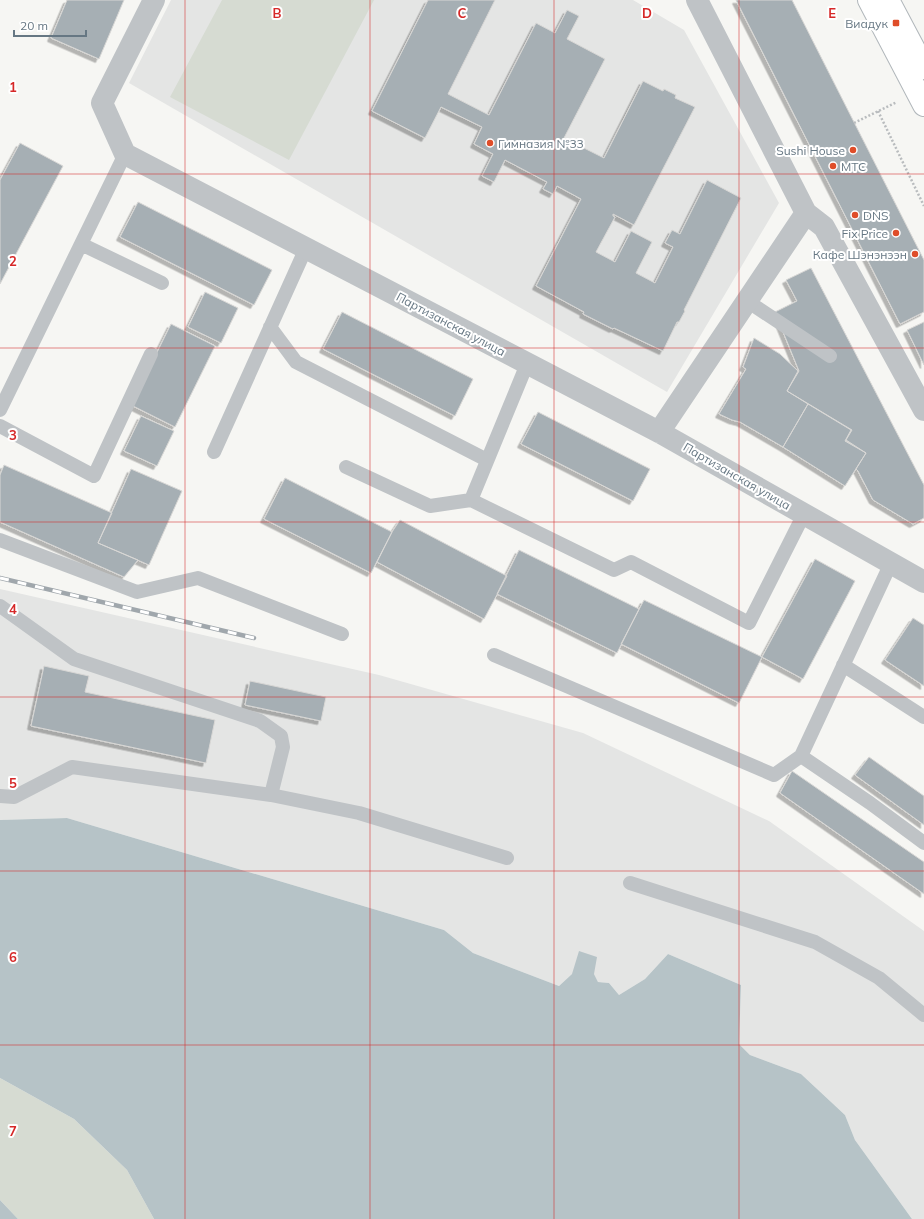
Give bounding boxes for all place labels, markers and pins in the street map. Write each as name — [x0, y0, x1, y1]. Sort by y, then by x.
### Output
place label: Виадук — [845, 16, 889, 31]
marker: Виадук — [891, 18, 901, 28]
place label: Гимназия №33 — [498, 136, 584, 151]
marker: Гимназия №33 — [485, 138, 495, 148]
place label: Sushi House — [776, 143, 845, 158]
marker: Sushi House — [848, 145, 858, 155]
place label: МТС — [841, 159, 866, 174]
marker: МТС — [828, 161, 838, 171]
place label: DNS — [863, 208, 888, 223]
marker: DNS — [850, 210, 860, 220]
place label: Fix Price — [842, 226, 888, 241]
marker: Fix Price — [891, 228, 901, 238]
place label: Кафе Шэнэнээн — [813, 247, 907, 262]
marker: Кафе Шэнэнээн — [910, 249, 920, 259]

